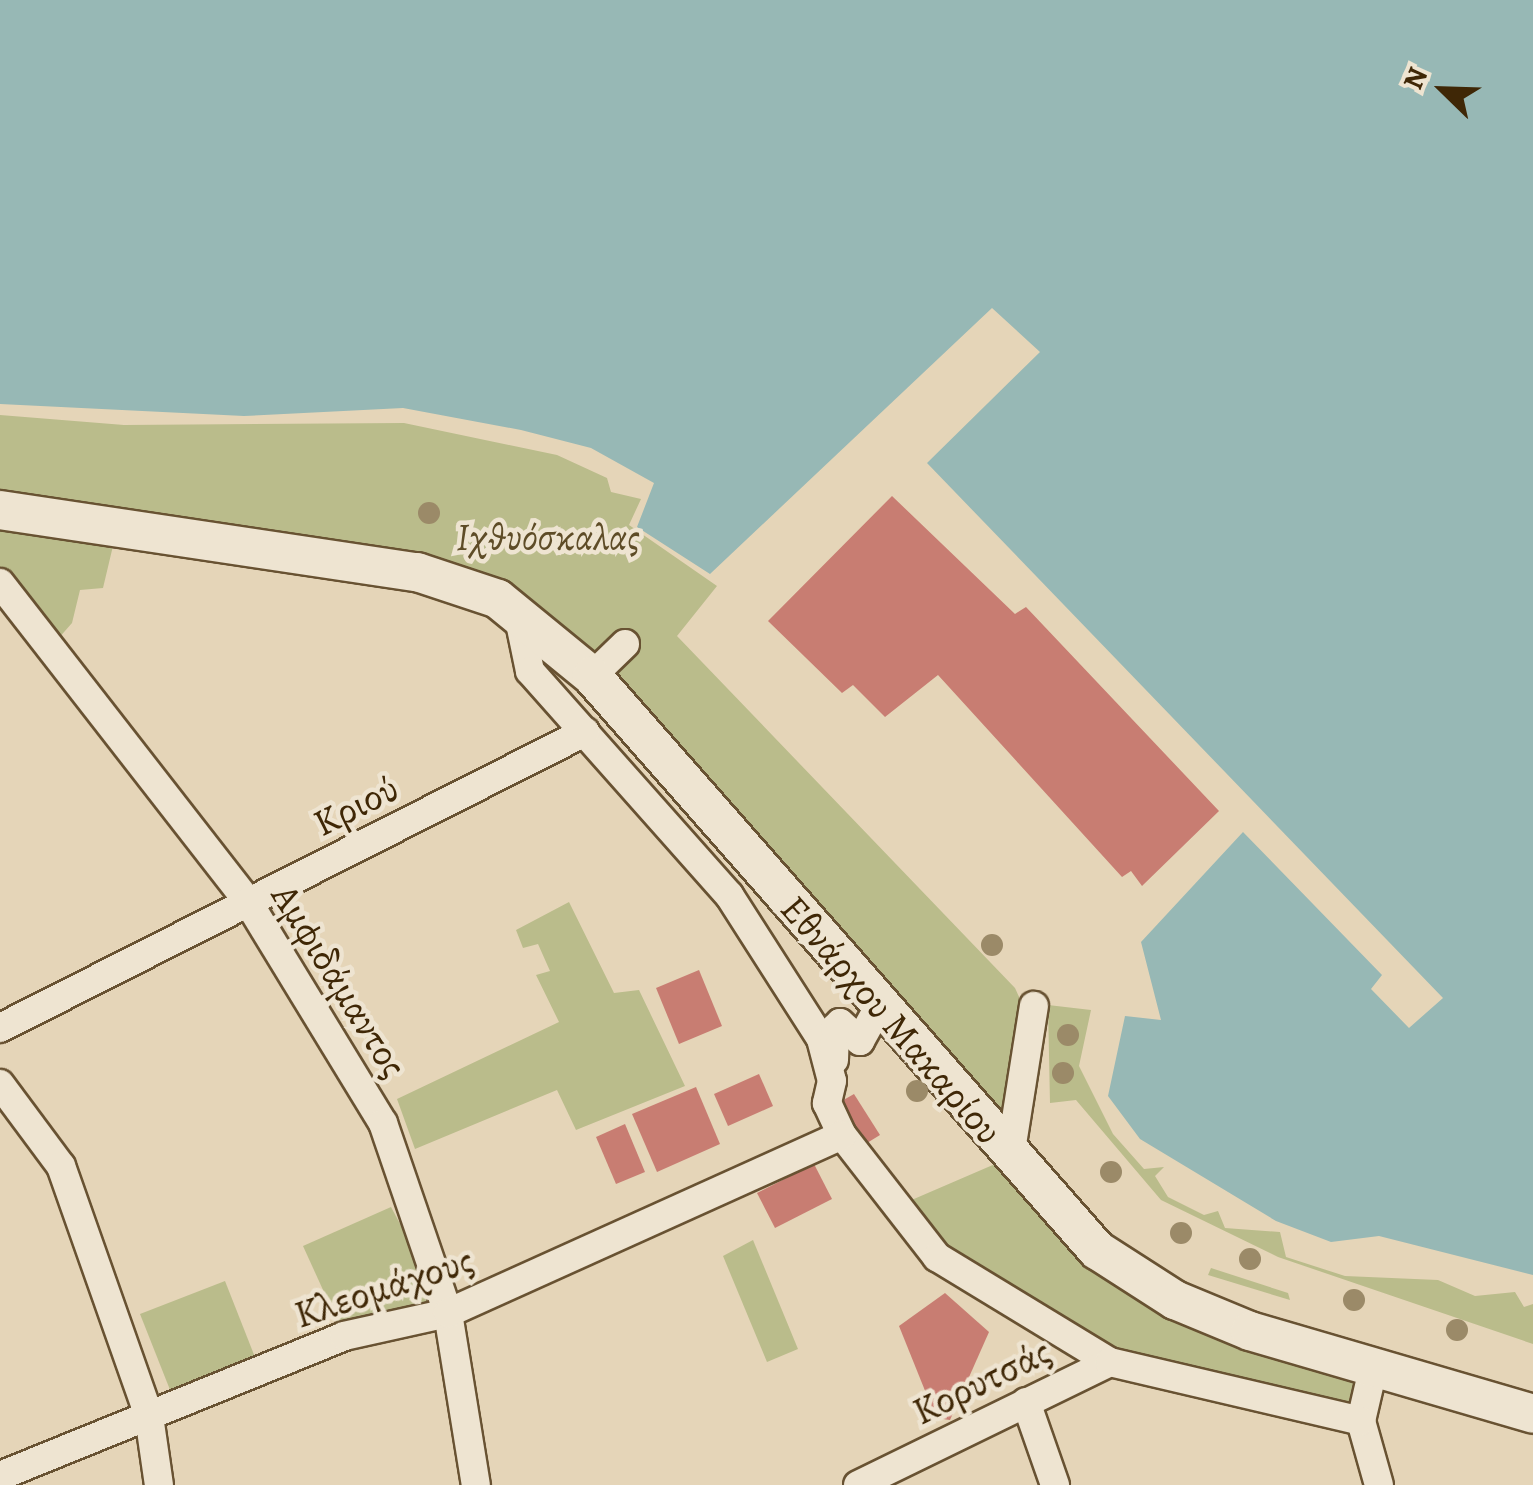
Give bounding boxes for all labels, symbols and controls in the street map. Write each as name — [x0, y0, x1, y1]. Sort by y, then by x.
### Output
north arrow — [1393, 40, 1493, 140]
text: N — [1394, 61, 1437, 95]
park label: Ιχθυόσκαλας — [456, 515, 640, 561]
street label: Κριού — [306, 765, 406, 847]
street label: Αμφιδάμαντος — [262, 876, 416, 1086]
street label: Εθνάρχου Μακαρίου — [771, 887, 1011, 1153]
street label: Κλεομάχους — [289, 1238, 479, 1338]
street label: Κορυτσάς — [905, 1329, 1059, 1435]

